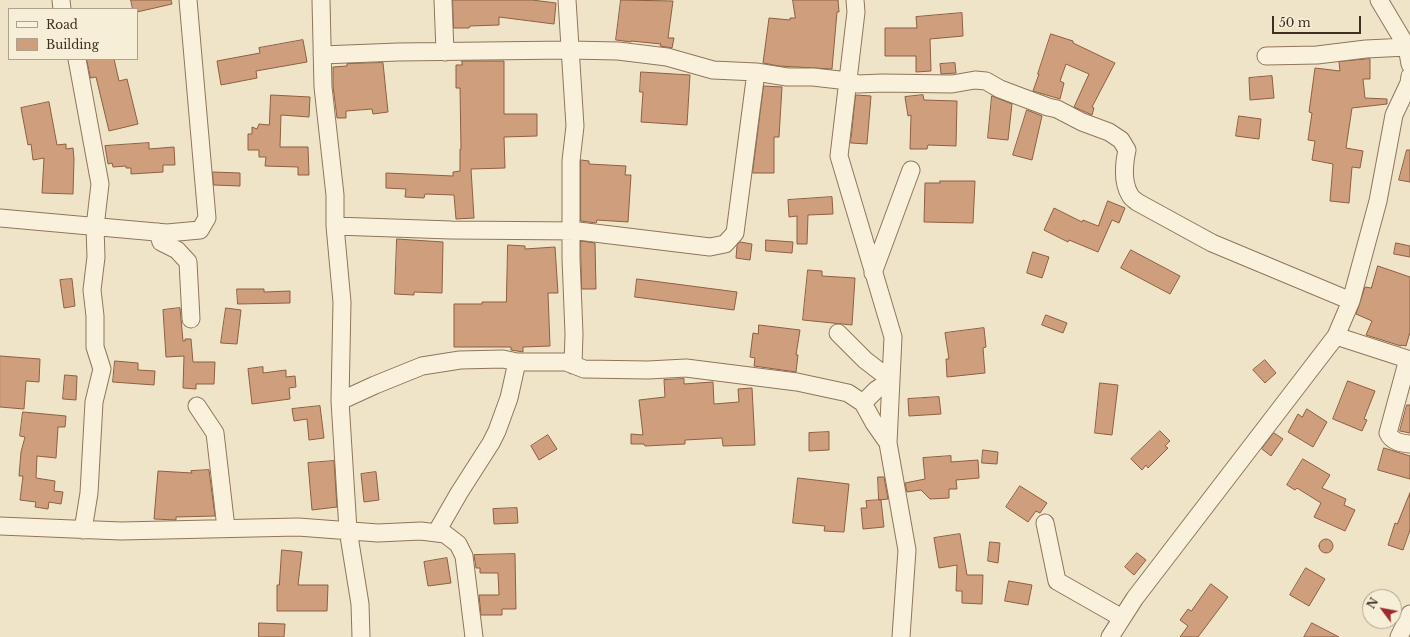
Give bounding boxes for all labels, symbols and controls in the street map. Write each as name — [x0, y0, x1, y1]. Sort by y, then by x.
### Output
legend — [8, 8, 138, 60]
scale bar — [1274, 8, 1363, 34]
text: 50 m — [1279, 15, 1311, 30]
text: Road — [46, 17, 78, 32]
text: Building — [46, 37, 99, 52]
north arrow — [1362, 589, 1402, 629]
text: N — [1364, 595, 1381, 611]

